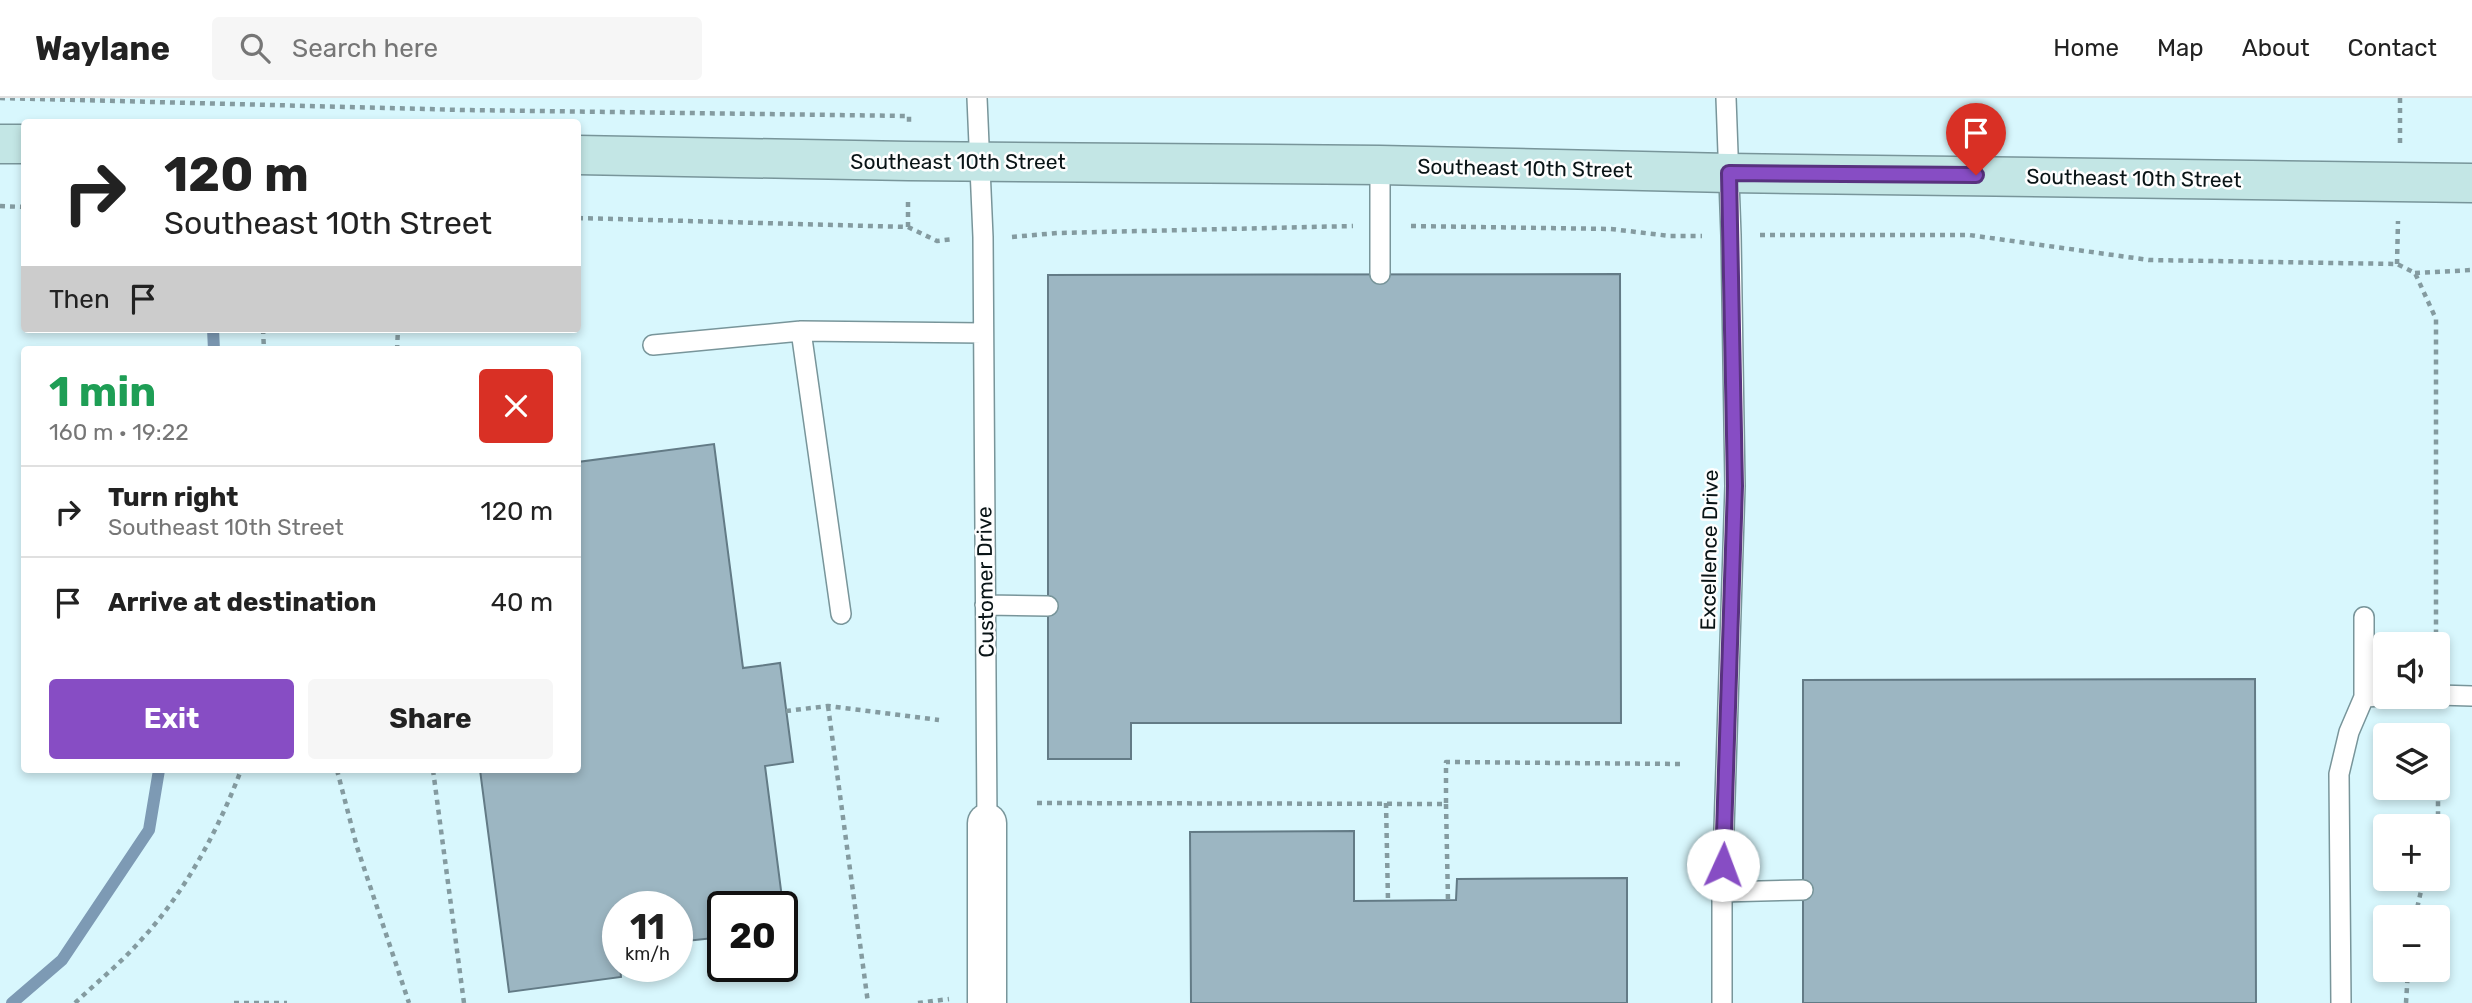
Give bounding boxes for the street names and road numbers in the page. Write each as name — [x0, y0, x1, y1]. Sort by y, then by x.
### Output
street label: Southeast 10th Street — [850, 149, 1066, 174]
street label: Southeast 10th Street — [1417, 154, 1633, 182]
street label: Southeast 10th Street — [2026, 164, 2242, 192]
street label: Excellence Drive — [1695, 469, 1723, 631]
street label: Customer Drive — [971, 506, 999, 658]

